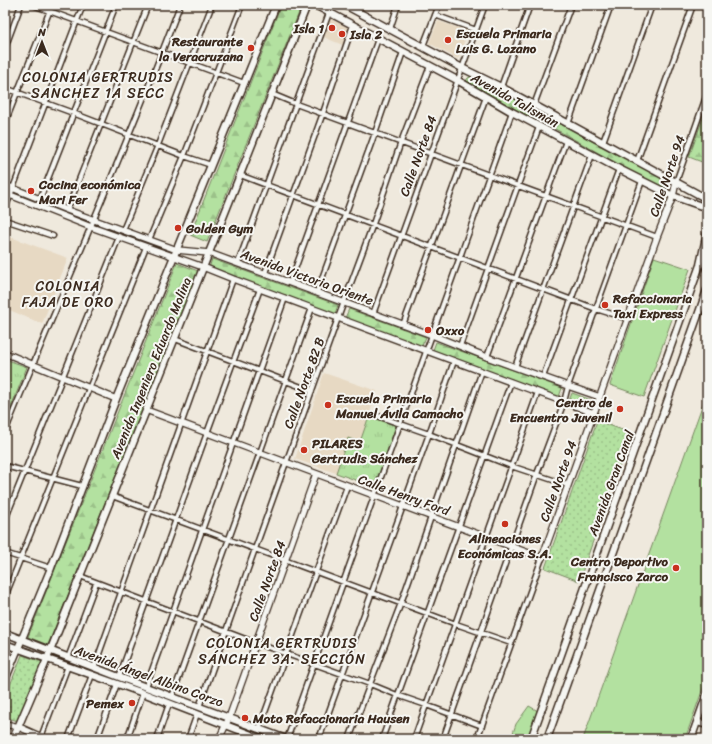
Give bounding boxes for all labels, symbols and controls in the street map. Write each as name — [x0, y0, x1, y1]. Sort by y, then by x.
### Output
place label: Isla 1 — [293, 17, 324, 40]
north arrow — [22, 22, 62, 62]
place label: Escuela Primaria Luis G. Lozano — [456, 22, 552, 60]
text: N — [37, 23, 46, 42]
marker: Isla 1 — [327, 23, 337, 33]
place label: Isla 2 — [349, 23, 383, 46]
marker: Isla 2 — [337, 29, 347, 39]
place label: Restaurante la Veracruzana — [158, 30, 243, 68]
marker: Escuela Primaria Luis G. Lozano — [443, 35, 453, 45]
marker: Restaurante la Veracruzana — [246, 43, 256, 53]
district label: COLONIA GERTRUDIS SANCHEZ 1A SECC — [22, 65, 174, 106]
street label: Avenida Talismán — [466, 66, 563, 134]
street label: Calle Norte 84 — [393, 112, 443, 200]
street label: Calle Norte 94 — [642, 132, 692, 220]
place label: Cocina económica Mari Fer — [38, 173, 141, 211]
marker: Cocina económica Mari Fer — [26, 186, 36, 196]
place label: Golden Gym — [185, 217, 253, 240]
marker: Golden Gym — [173, 223, 183, 233]
street label: Avenida Victoria Oriente — [236, 242, 377, 312]
street label: Avenida Ingeniero Eduardo Molina — [104, 273, 198, 463]
district label: COLONIA FAJA DE ORO — [22, 274, 114, 315]
place label: Refaccionaria Taxi Express — [612, 287, 692, 325]
marker: Refaccionaria Taxi Express — [600, 300, 610, 310]
place label: Oxxo — [435, 319, 465, 342]
marker: Oxxo — [423, 325, 433, 335]
street label: Calle Norte 82 B — [277, 334, 331, 432]
place label: Escuela Primaria Manuel Ávila Camacho — [335, 387, 464, 425]
place label: Centro de Encuentro Juvenil — [510, 391, 613, 429]
marker: Escuela Primaria Manuel Ávila Camacho — [323, 400, 333, 410]
marker: Centro de Encuentro Juvenil — [615, 404, 625, 414]
street label: Avenida Gran Canal — [581, 427, 641, 540]
place label: PILARES Gertrudis Sánchez — [311, 432, 419, 470]
street label: Calle Norte 94 — [533, 437, 583, 525]
marker: PILARES Gertrudis Sánchez — [299, 445, 309, 455]
street label: Calle Henry Ford — [355, 468, 454, 523]
marker: Alineaciones Económicas S.A. — [500, 519, 510, 529]
place label: Alineaciones Económicas S.A. — [458, 527, 552, 565]
street label: Calle Norte 84 — [242, 537, 292, 625]
place label: Centro Deportivo Francisco Zarco — [570, 550, 669, 588]
marker: Centro Deportivo Francisco Zarco — [671, 563, 681, 573]
district label: COLONIA GERTRUDIS SÁNCHEZ 3A. SECCIÓN — [198, 631, 366, 672]
street label: Avenida Ángel Albino Corzo — [70, 638, 227, 714]
place label: Pemex — [86, 692, 124, 715]
marker: Pemex — [127, 698, 137, 708]
place label: Moto Refaccionaria Hausen — [252, 707, 411, 730]
marker: Moto Refaccionaria Hausen — [240, 713, 250, 723]

